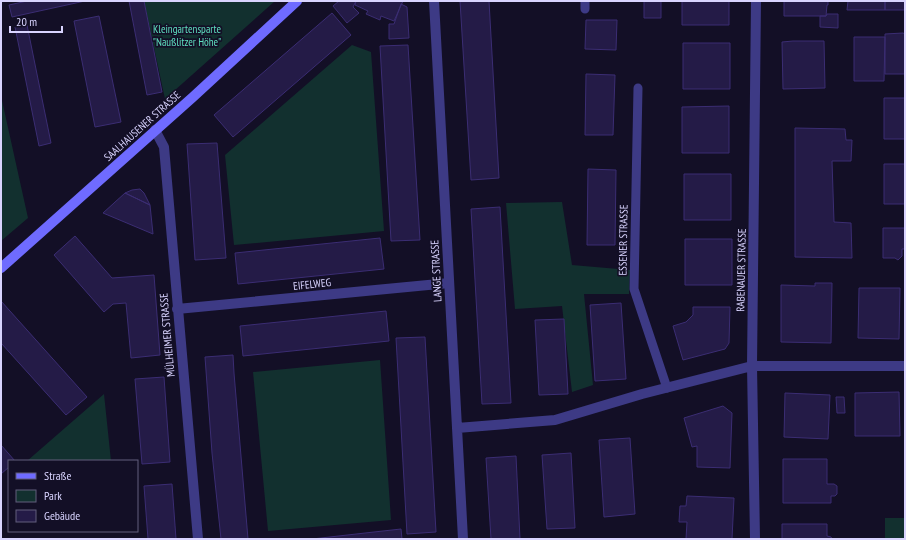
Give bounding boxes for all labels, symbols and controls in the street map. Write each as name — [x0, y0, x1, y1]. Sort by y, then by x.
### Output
scale bar — [10, 8, 62, 34]
text: 20 m — [16, 14, 37, 29]
park label: Kleingartensparte "Naußlitzer Höhe" — [153, 22, 222, 49]
street label: SAALHAUSENER STRASSE — [101, 88, 183, 164]
street label: ESSENER STRASSE — [615, 204, 631, 276]
street label: RABENAUER STRASSE — [733, 228, 749, 312]
street label: LANGE STRASSE — [427, 239, 445, 302]
street label: EIFELWEG — [292, 275, 332, 293]
street label: MÜLHEIMER STRASSE — [156, 292, 178, 377]
legend — [8, 460, 138, 532]
text: Straße — [44, 468, 71, 483]
text: Park — [44, 488, 62, 503]
text: Gebäude — [44, 508, 80, 523]

